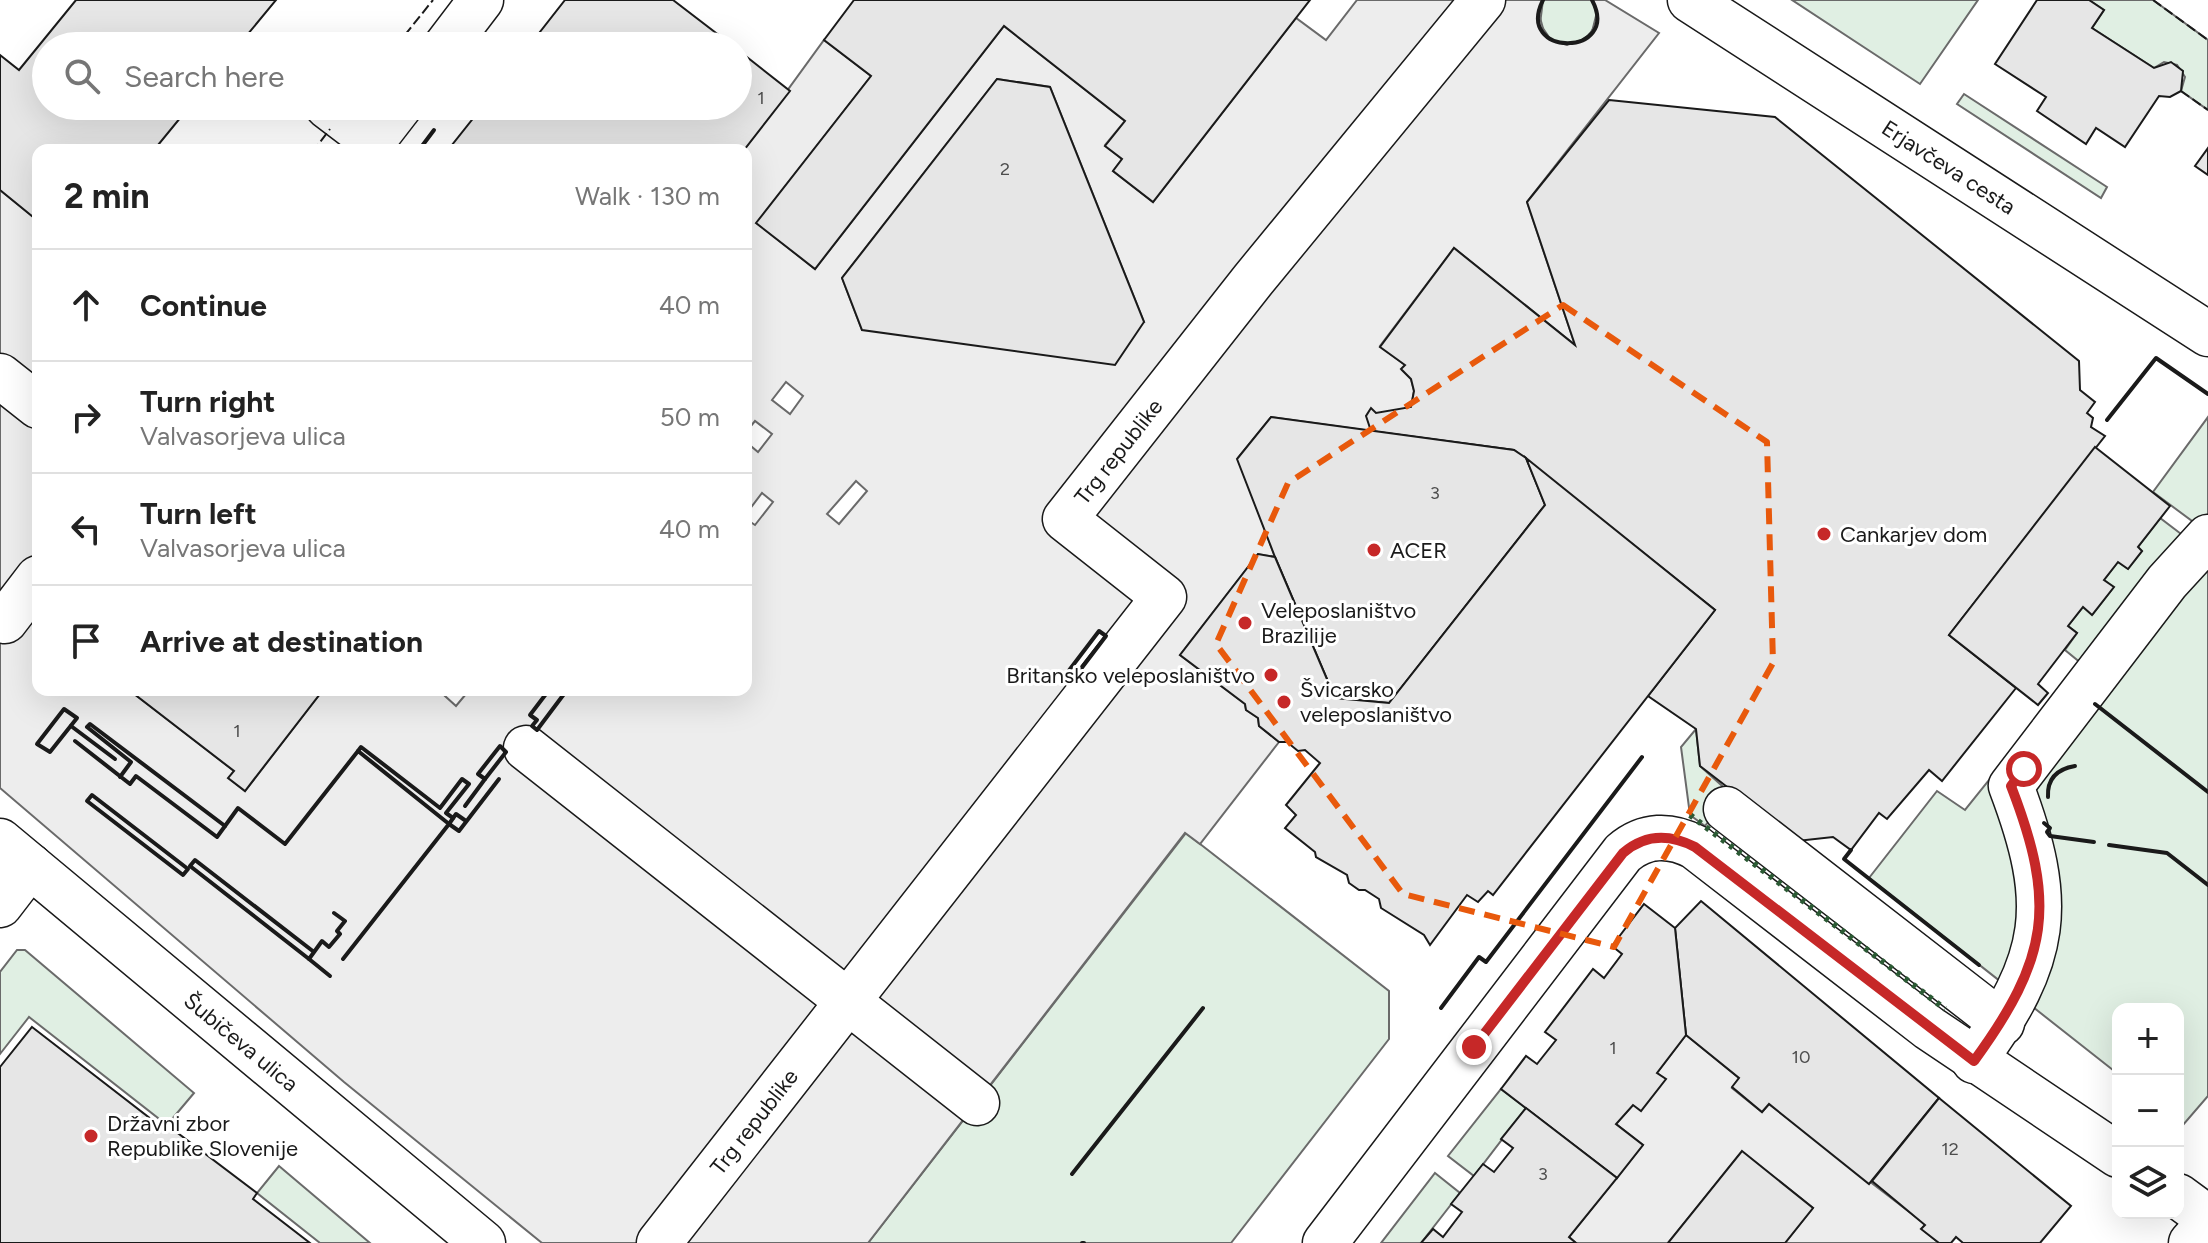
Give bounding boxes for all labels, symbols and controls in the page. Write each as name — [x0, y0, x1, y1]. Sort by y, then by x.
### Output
search box — [32, 32, 752, 120]
icon: search — [60, 54, 104, 98]
text: Search here — [124, 58, 284, 95]
house number: 1 — [757, 87, 765, 109]
street label: Erjavčeva cesta — [1877, 114, 2021, 220]
house number: 2 — [1000, 158, 1010, 180]
text: 2 min — [64, 176, 150, 217]
text: Walk · 130 m — [575, 180, 720, 212]
icon: ahead — [64, 283, 108, 327]
text: Continue — [140, 287, 267, 324]
text: 40 m — [659, 289, 720, 321]
text: Turn right — [140, 383, 275, 420]
street label: Trg republike — [1069, 393, 1168, 510]
icon: right — [64, 395, 108, 439]
text: 50 m — [660, 401, 720, 433]
text: Valvasorjeva ulica — [140, 420, 346, 452]
house number: 3 — [1430, 482, 1440, 504]
text: Turn left — [140, 495, 257, 532]
icon: left — [64, 507, 108, 551]
text: 40 m — [659, 513, 720, 545]
place label: Cankarjev dom — [1840, 521, 1987, 548]
marker: Cankarjev dom — [1815, 525, 1833, 543]
text: Valvasorjeva ulica — [140, 532, 346, 564]
place label: ACER — [1390, 537, 1447, 564]
marker: ACER — [1365, 541, 1383, 559]
place label: Veleposlaništvo Brazilije — [1261, 597, 1416, 649]
marker: Veleposlaništvo Brazilije — [1236, 614, 1254, 632]
icon: arrive — [64, 619, 108, 663]
text: Arrive at destination — [140, 623, 423, 660]
place label: Britansko veleposlaništvo — [1006, 662, 1255, 689]
marker: Britansko veleposlaništvo — [1262, 666, 1280, 684]
place label: Švicarsko veleposlaništvo — [1300, 676, 1452, 728]
marker: Švicarsko veleposlaništvo — [1275, 693, 1293, 711]
house number: 1 — [233, 720, 241, 742]
route start — [2006, 751, 2042, 787]
street label: Šubičeva ulica — [178, 987, 304, 1098]
map controls — [2112, 1003, 2184, 1219]
button: + — [2112, 1003, 2184, 1075]
route end — [1456, 1029, 1492, 1065]
house number: 1 — [1609, 1037, 1617, 1059]
house number: 10 — [1792, 1046, 1810, 1068]
street label: Trg republike — [705, 1064, 804, 1180]
button: − — [2112, 1075, 2184, 1147]
place label: Državni zbor Republike Slovenije — [107, 1110, 298, 1162]
marker: Državni zbor Republike Slovenije — [82, 1127, 100, 1145]
house number: 12 — [1941, 1138, 1959, 1160]
button: layers — [2112, 1147, 2184, 1219]
house number: 3 — [1538, 1163, 1548, 1185]

